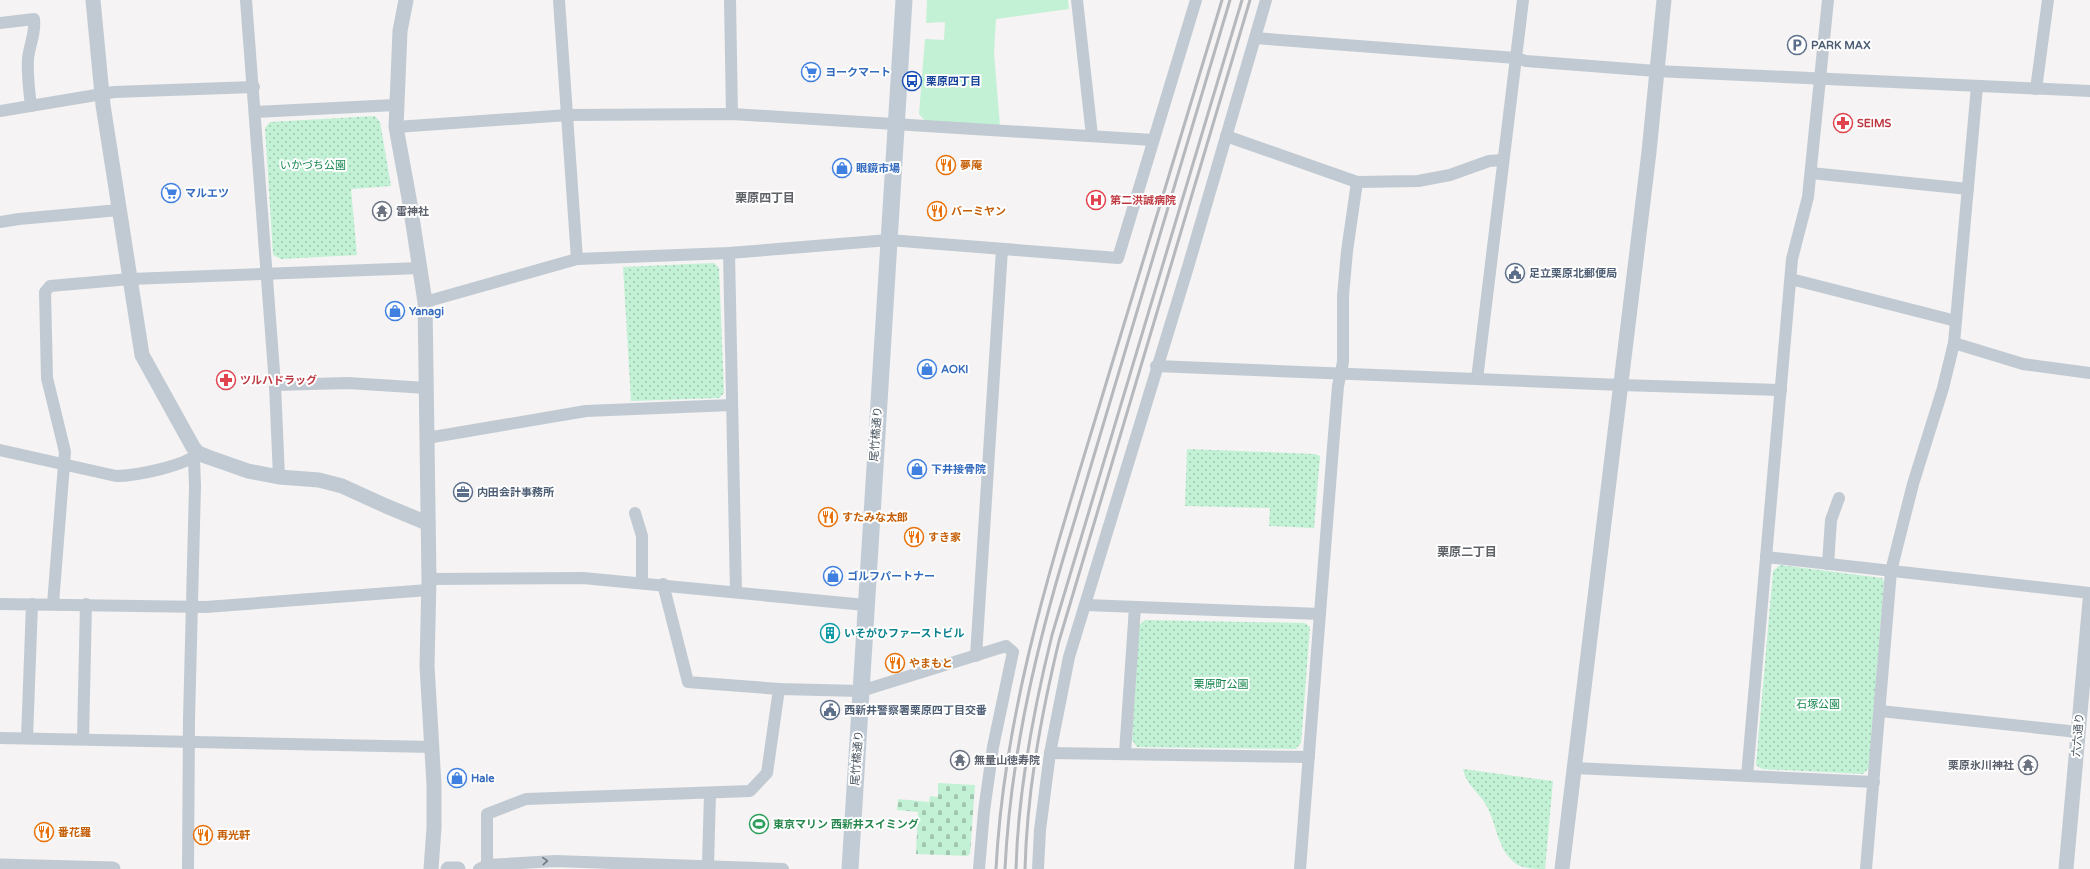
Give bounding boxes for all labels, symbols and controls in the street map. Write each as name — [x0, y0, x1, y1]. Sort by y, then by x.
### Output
parking icon: PARK MAX — [1786, 34, 1808, 56]
place label: PARK MAX — [1811, 39, 1871, 52]
supermarket icon: ヨークマート — [800, 61, 822, 83]
place label: ヨークマート — [825, 66, 891, 79]
bus stop icon: 栗原四丁目 — [901, 70, 923, 92]
place label: 栗原四丁目 — [926, 75, 981, 88]
pharmacy icon: SEIMS — [1832, 112, 1854, 134]
place label: SEIMS — [1857, 117, 1892, 130]
restaurant icon: 夢庵 — [935, 154, 957, 176]
shop icon: 眼鏡市場 — [831, 157, 853, 179]
park label: いかづち公園 — [280, 159, 346, 172]
place label: 夢庵 — [960, 159, 983, 172]
place label: 眼鏡市場 — [856, 162, 900, 175]
supermarket icon: マルエツ — [160, 182, 182, 204]
place label: マルエツ — [185, 187, 229, 200]
hospital icon: 第二洪誠病院 — [1085, 189, 1107, 211]
district label: 栗原四丁目 — [735, 191, 795, 205]
place label: 第二洪誠病院 — [1110, 194, 1176, 207]
temple icon: 雷神社 — [371, 200, 393, 222]
restaurant icon: バーミヤン — [926, 200, 948, 222]
place label: 雷神社 — [396, 205, 429, 218]
place label: バーミヤン — [951, 205, 1006, 218]
public building icon: 足立栗原北郵便局 — [1504, 262, 1526, 284]
place label: 足立栗原北郵便局 — [1529, 267, 1617, 280]
shop icon: Yanagi — [384, 300, 406, 322]
place label: Yanagi — [409, 305, 444, 319]
shop icon: AOKI — [916, 358, 938, 380]
place label: AOKI — [941, 363, 969, 376]
pharmacy icon: ツルハドラッグ — [215, 369, 237, 391]
place label: ツルハドラッグ — [240, 374, 317, 387]
street label: 尾竹橋通り — [868, 406, 884, 462]
shop icon: 下井接骨院 — [906, 458, 928, 480]
place label: 下井接骨院 — [931, 463, 986, 476]
office icon: 内田会計事務所 — [452, 481, 474, 503]
place label: 内田会計事務所 — [477, 486, 554, 499]
restaurant icon: すたみな太郎 — [817, 506, 839, 528]
place label: すたみな太郎 — [842, 511, 908, 524]
restaurant icon: すき家 — [903, 526, 925, 548]
place label: すき家 — [928, 531, 961, 544]
district label: 栗原二丁目 — [1437, 545, 1497, 559]
shop icon: ゴルフパートナー — [822, 565, 844, 587]
place label: ゴルフパートナー — [847, 570, 935, 583]
building icon: いそがひファーストビル — [819, 622, 841, 644]
place label: いそがひファーストビル — [844, 627, 964, 640]
restaurant icon: やまもと — [884, 652, 906, 674]
place label: やまもと — [909, 657, 953, 670]
park label: 栗原町公園 — [1194, 678, 1249, 691]
park label: 石塚公園 — [1796, 698, 1840, 711]
public building icon: 西新井警察署栗原四丁目交番 — [819, 699, 841, 721]
place label: 西新井警察署栗原四丁目交番 — [844, 704, 987, 717]
street label: 六六通り — [2070, 713, 2086, 757]
street label: 尾竹橋通り — [849, 730, 865, 786]
temple icon: 無量山徳寿院 — [949, 749, 971, 771]
place label: 無量山徳寿院 — [974, 754, 1040, 767]
temple icon: 栗原氷川神社 — [2017, 754, 2039, 776]
place label: 栗原氷川神社 — [1948, 759, 2014, 772]
shop icon: Hale — [446, 767, 468, 789]
place label: Hale — [471, 772, 495, 785]
sports icon: 東京マリン 西新井スイミング — [748, 813, 770, 835]
place label: 東京マリン 西新井スイミング — [773, 818, 919, 831]
restaurant icon: 番花羅 — [33, 821, 55, 843]
restaurant icon: 再光軒 — [192, 824, 214, 846]
place label: 番花羅 — [58, 826, 91, 839]
place label: 再光軒 — [217, 829, 250, 842]
one-way arrow — [542, 857, 548, 866]

